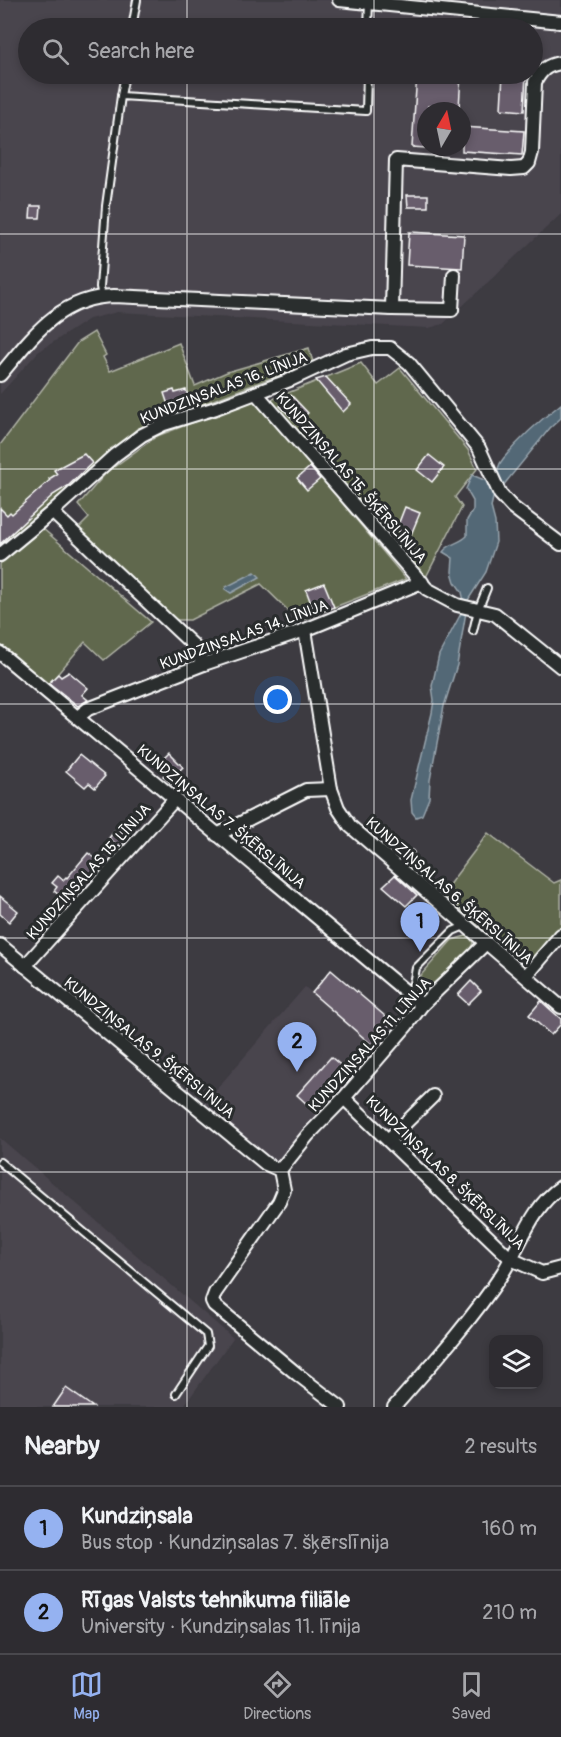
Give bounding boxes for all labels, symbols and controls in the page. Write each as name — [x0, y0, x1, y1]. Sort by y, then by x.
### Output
search box — [18, 18, 543, 84]
icon: search — [39, 35, 72, 68]
text: Search here — [87, 37, 194, 65]
north arrow — [417, 102, 471, 156]
street label: KUNDZIŅSALAS 16. LĪNIJA — [138, 347, 310, 429]
street label: KUNDZIŅSALAS 15. ŠĶĒRSLĪNIJA — [272, 389, 431, 568]
street label: KUNDZIŅSALAS 14. LĪNIJA — [157, 596, 331, 674]
your location — [263, 685, 292, 714]
street label: KUNDZIŅSALAS 7. ŠĶĒRSLĪNIJA — [133, 741, 309, 893]
street label: KUNDZIŅSALAS 15. LĪNIJA — [23, 800, 155, 944]
street label: KUNDZIŅSALAS 6. ŠĶĒRSLĪNIJA — [362, 813, 537, 969]
pin: 1 — [400, 902, 440, 952]
street label: KUNDZIŅSALAS 9. ŠĶĒRSLĪNIJA — [60, 973, 238, 1123]
street label: KUNDZIŅSALAS 11. LĪNIJA — [305, 974, 436, 1116]
pin: 2 — [278, 1022, 316, 1072]
street label: KUNDZIŅSALAS 8. ŠĶĒRSLĪNIJA — [361, 1092, 529, 1254]
map controls — [489, 1335, 543, 1389]
button: layers — [489, 1335, 543, 1389]
text: Nearby — [24, 1430, 100, 1462]
text: 2 results — [465, 1434, 537, 1459]
text: Kundziņsala — [81, 1502, 193, 1530]
text: 1 — [40, 1516, 47, 1541]
text: 160 m — [482, 1516, 537, 1541]
text: Bus stop · Kundziņsalas 7. šķērslīnija — [81, 1530, 389, 1555]
text: Rīgas Valsts tehnikuma filiāle — [81, 1586, 350, 1614]
text: 2 — [38, 1600, 49, 1625]
text: 210 m — [482, 1600, 537, 1625]
text: University · Kundziņsalas 11. līnija — [81, 1614, 361, 1639]
tab: Map — [70, 1668, 103, 1724]
tab: Directions — [243, 1668, 311, 1724]
tab: Saved — [451, 1668, 491, 1724]

